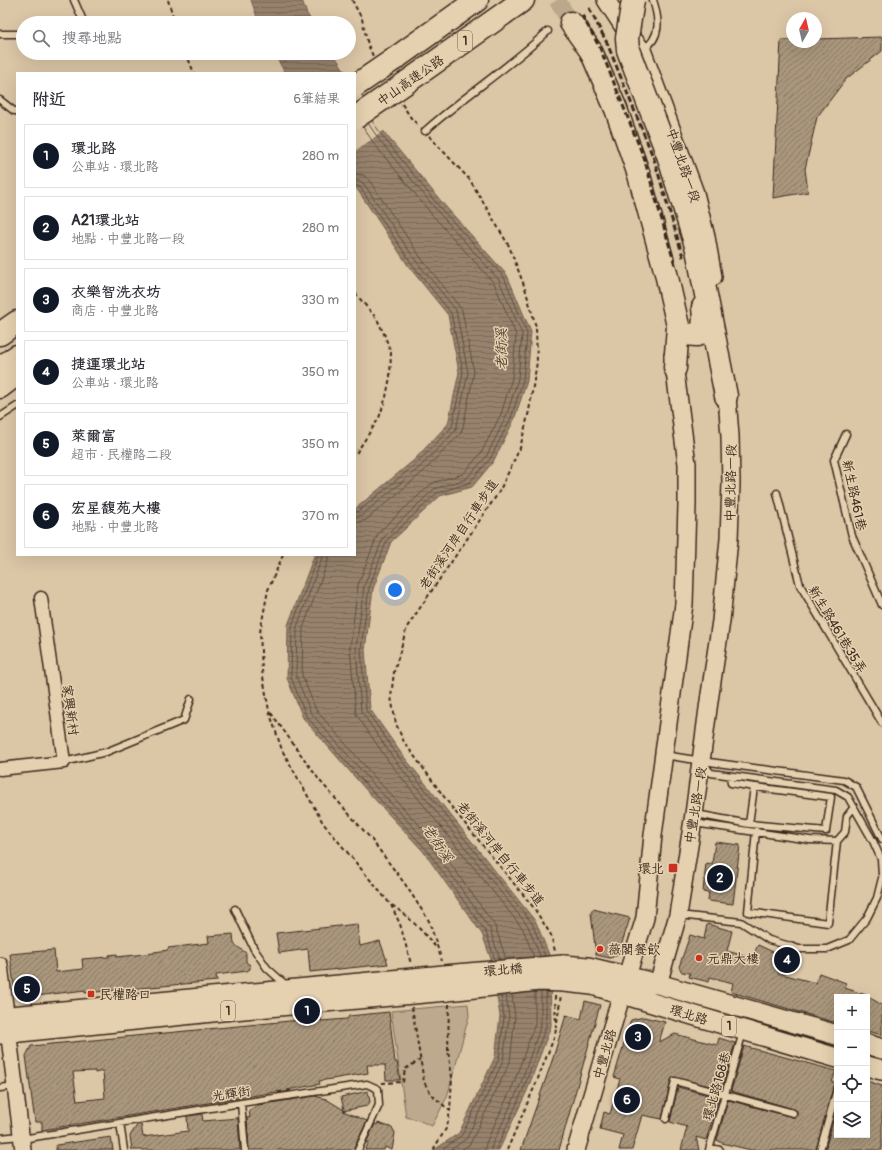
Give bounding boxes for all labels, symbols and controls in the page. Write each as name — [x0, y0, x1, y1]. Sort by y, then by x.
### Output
north arrow — [786, 12, 822, 48]
search box — [16, 16, 356, 60]
icon: search — [30, 27, 52, 49]
text: 搜尋地點 — [62, 29, 122, 48]
road number: 1 — [458, 31, 472, 51]
street label: 中山高速公路 — [374, 52, 447, 110]
text: 附近 — [32, 89, 66, 110]
text: 6筆結果 — [293, 91, 340, 107]
street label: 中豐北路一段 — [663, 126, 703, 205]
text: 環北路 — [71, 139, 116, 158]
text: 1 — [43, 148, 49, 164]
text: 280 m — [302, 148, 339, 164]
text: 公車站 · 環北路 — [71, 159, 159, 175]
text: A21環北站 — [71, 211, 140, 230]
text: 2 — [42, 220, 50, 236]
text: 280 m — [302, 220, 339, 236]
text: 地點 · 中豐北路一段 — [71, 231, 185, 247]
text: 衣樂智洗衣坊 — [71, 283, 161, 302]
text: 3 — [42, 292, 50, 308]
text: 330 m — [301, 292, 339, 308]
text: 商店 · 中豐北路 — [71, 303, 159, 319]
water label: 老街溪 — [493, 327, 510, 370]
text: 捷運環北站 — [71, 355, 146, 374]
text: 4 — [42, 364, 50, 380]
text: 350 m — [301, 364, 339, 380]
text: 公車站 · 環北路 — [71, 375, 159, 391]
text: 萊爾富 — [71, 427, 116, 446]
text: 5 — [42, 436, 50, 452]
text: 350 m — [301, 436, 339, 452]
street label: 中豐北路一段 — [722, 444, 740, 522]
text: 超市 · 民權路二段 — [71, 447, 172, 463]
street label: 新生路461巷 — [839, 458, 869, 532]
street label: 老街溪河岸自行車步道 — [416, 476, 502, 593]
text: 宏星馥苑大樓 — [71, 499, 161, 518]
text: 6 — [42, 508, 50, 524]
text: 370 m — [302, 508, 339, 524]
text: 地點 · 中豐北路 — [71, 519, 159, 535]
your location — [385, 580, 405, 600]
street label: 新生路461巷35弄 — [805, 583, 870, 676]
street label: 家興新村 — [58, 683, 82, 737]
street label: 中豐北路一段 — [682, 765, 710, 845]
street label: 老街溪河岸自行車步道 — [453, 798, 547, 909]
water label: 老街溪 — [419, 821, 457, 866]
place label: 環北 — [638, 861, 664, 877]
marker: 環北 — [667, 862, 679, 874]
pin: 2 — [707, 863, 733, 893]
place label: 薇閣餐飲 — [608, 942, 660, 958]
marker: 薇閣餐飲 — [595, 944, 605, 954]
pin: 4 — [774, 945, 800, 975]
place label: 元鼎大樓 — [707, 951, 759, 967]
marker: 元鼎大樓 — [694, 953, 704, 963]
street label: 環北橋 — [483, 960, 523, 980]
pin: 5 — [14, 974, 40, 1004]
place label: 民權路口 — [99, 987, 151, 1003]
marker: 民權路口 — [86, 989, 96, 999]
map controls — [834, 994, 870, 1138]
button: + — [834, 994, 870, 1030]
pin: 1 — [294, 996, 320, 1026]
road number: 1 — [221, 1001, 235, 1021]
street label: 環北路 — [668, 1002, 710, 1028]
road number: 1 — [722, 1016, 736, 1036]
pin: 3 — [625, 1022, 651, 1052]
street label: 中豐北路 — [590, 1027, 620, 1081]
button: − — [834, 1030, 870, 1066]
street label: 環北路168巷 — [699, 1050, 734, 1123]
button: locate — [834, 1066, 870, 1102]
street label: 光輝街 — [211, 1083, 252, 1105]
pin: 6 — [614, 1085, 640, 1115]
button: layers — [834, 1102, 870, 1138]

